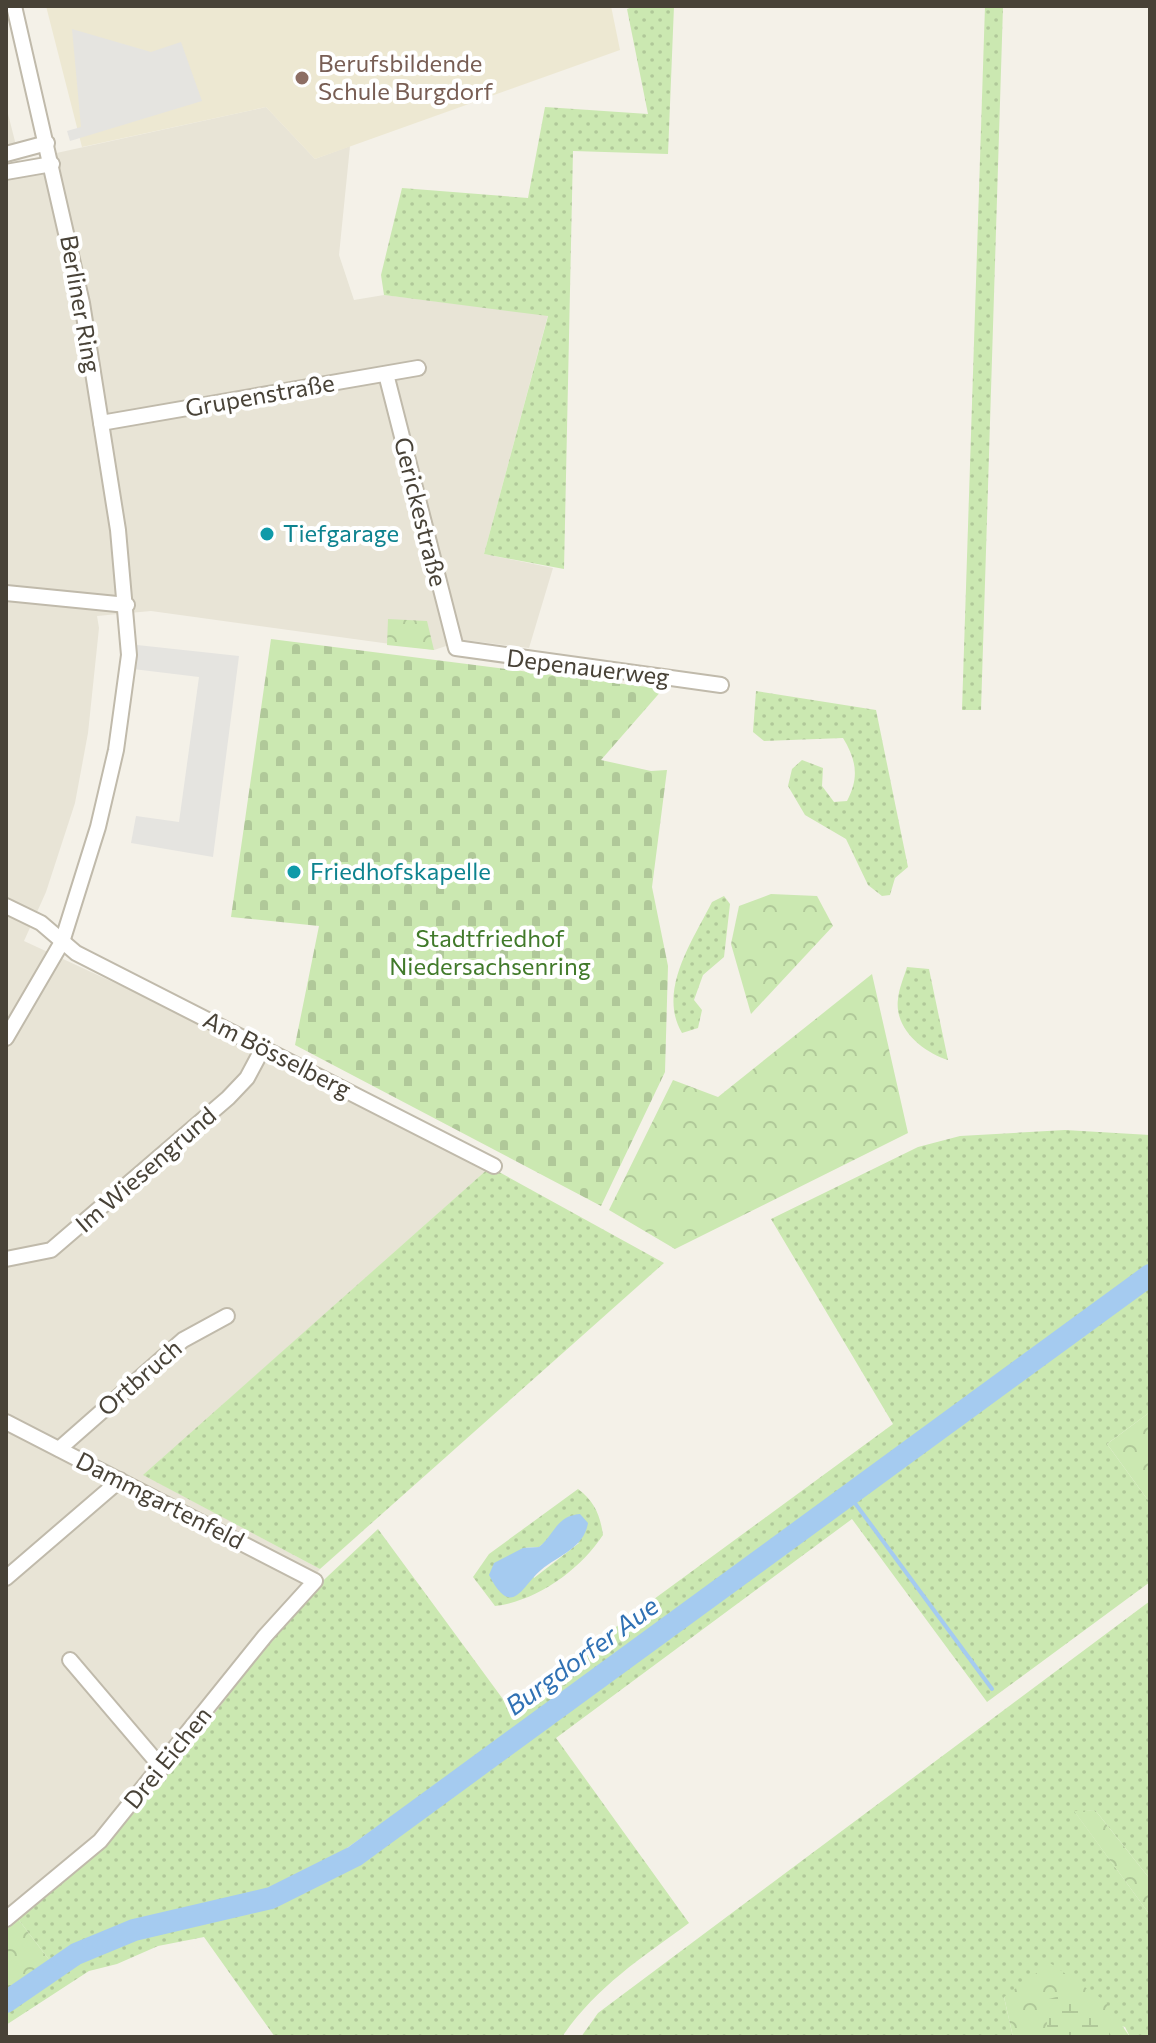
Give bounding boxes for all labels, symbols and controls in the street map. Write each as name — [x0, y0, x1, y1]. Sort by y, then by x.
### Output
place label: Berufsbildende Schule Burgdorf — [318, 48, 494, 105]
marker: Berufsbildende Schule Burgdorf — [293, 69, 311, 87]
street label: Berliner Ring — [55, 232, 108, 375]
street label: Grupenstraße — [183, 367, 337, 422]
street label: Gerickestraße — [389, 434, 454, 589]
place label: Tiefgarage — [283, 518, 399, 547]
marker: Tiefgarage — [258, 525, 276, 543]
street label: Depenauerweg — [505, 642, 671, 691]
place label: Friedhofskapelle — [310, 856, 491, 885]
marker: Friedhofskapelle — [285, 863, 303, 881]
park label: Stadtfriedhof Niedersachsenring — [389, 923, 591, 980]
street label: Am Bösselberg — [199, 1004, 356, 1103]
street label: Im Wiesengrund — [69, 1100, 221, 1238]
street label: Ortbruch — [91, 1333, 187, 1421]
street label: Dammgartenfeld — [72, 1445, 250, 1555]
water label: Burgdorfer Aue — [499, 1589, 664, 1721]
street label: Drei Eichen — [117, 1700, 217, 1814]

